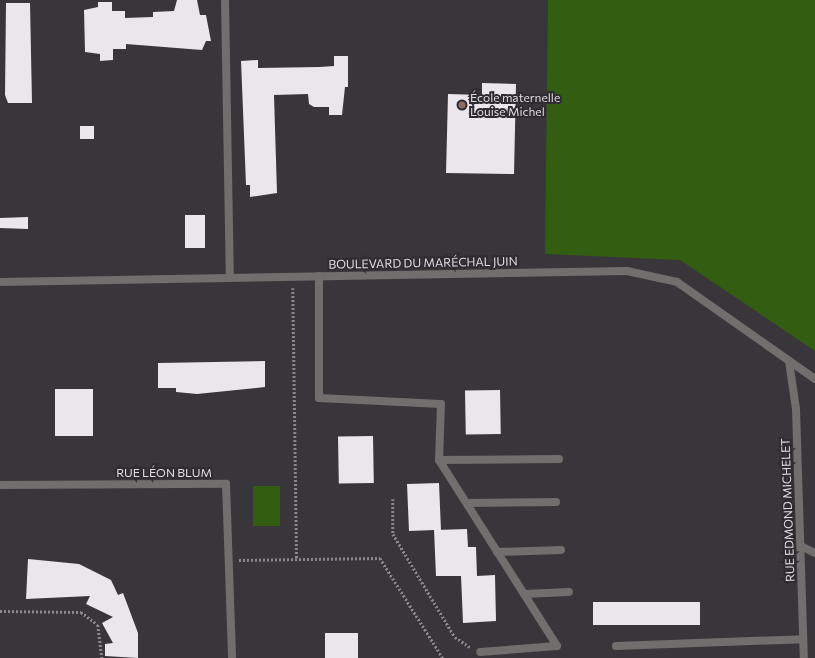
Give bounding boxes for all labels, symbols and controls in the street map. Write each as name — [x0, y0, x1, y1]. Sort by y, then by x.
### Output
place label: École maternelle Louise Michel — [470, 91, 560, 119]
marker: École maternelle Louise Michel — [457, 100, 467, 110]
street label: BOULEVARD DU MARÉCHAL JUIN — [328, 254, 518, 272]
street label: RUE EDMOND MICHELET — [778, 438, 798, 582]
street label: RUE LÉON BLUM — [116, 466, 212, 480]

